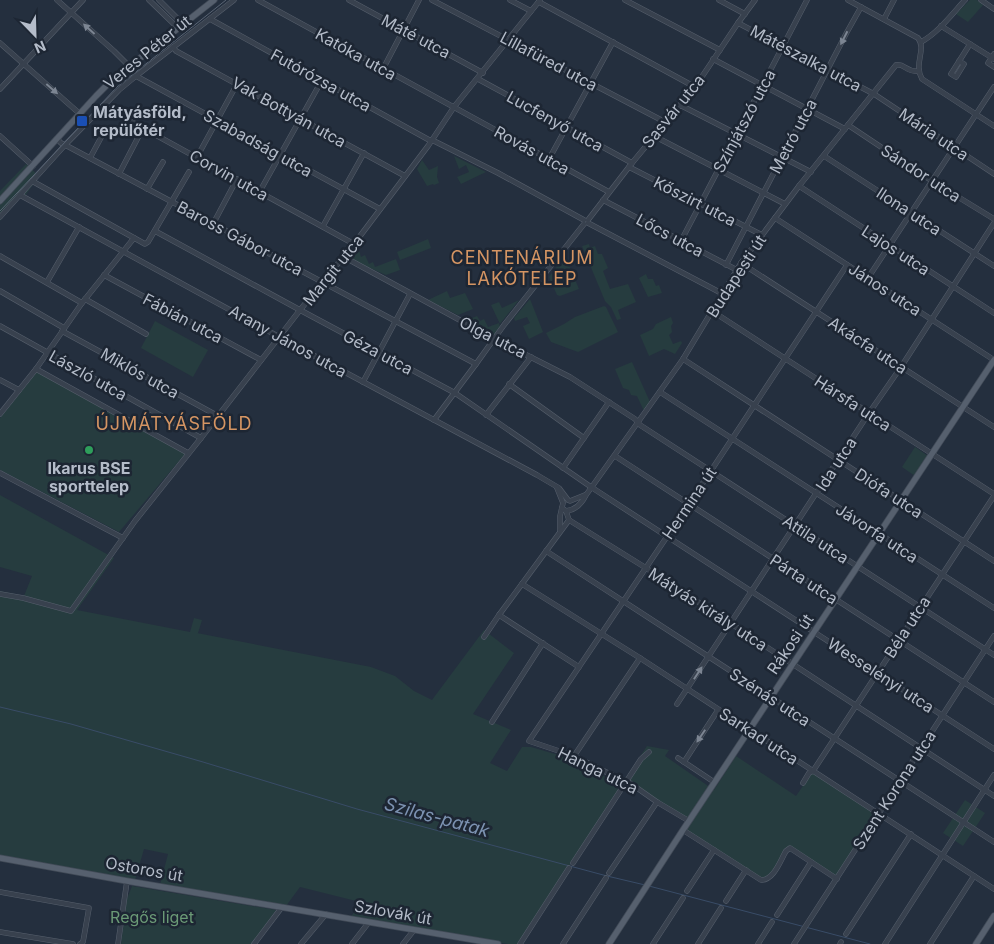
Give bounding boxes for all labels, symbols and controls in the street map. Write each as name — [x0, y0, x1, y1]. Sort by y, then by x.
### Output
north arrow — [10, 10, 60, 60]
street label: Máté utca — [378, 10, 454, 62]
street label: Veres Péter út — [99, 11, 195, 93]
street label: Mátészalka utca — [747, 20, 865, 96]
one-way arrow — [83, 23, 95, 35]
street label: Katóka utca — [312, 24, 400, 84]
street label: Lillafüred utca — [497, 27, 601, 95]
one-way arrow — [840, 31, 848, 45]
text: N — [32, 38, 49, 57]
street label: Futórózsa utca — [267, 44, 375, 116]
street label: Színjátszó utca — [708, 66, 780, 176]
street label: Sasvár utca — [637, 70, 709, 152]
street label: Vak Bottyán utca — [228, 72, 350, 152]
one-way arrow — [45, 83, 58, 94]
street label: Lucfenyő utca — [503, 86, 607, 156]
street label: Metró utca — [765, 95, 821, 177]
place label: Mátyásföld, repülőtér — [93, 102, 187, 140]
street label: Mária utca — [895, 103, 973, 165]
street label: Szabadság utca — [200, 105, 316, 181]
marker: Mátyásföld, repülőtér — [75, 114, 89, 128]
street label: Rovás utca — [491, 121, 573, 179]
street label: Sándor utca — [877, 140, 965, 206]
street label: Corvin utca — [186, 145, 272, 205]
street label: Kőszirt utca — [650, 172, 740, 230]
street label: Ilona utca — [873, 183, 945, 239]
street label: Baross Gábor utca — [174, 196, 306, 280]
street label: Lőcs utca — [633, 209, 707, 261]
street label: Lajos utca — [858, 221, 934, 279]
street label: Margit utca — [298, 231, 368, 309]
street label: Budapesti út — [702, 231, 770, 321]
district label: CENTENÁRIUM LAKÓTELEP — [450, 246, 594, 289]
street label: János utca — [845, 258, 925, 320]
street label: Fábián utca — [140, 289, 226, 347]
street label: Arany János utca — [226, 300, 350, 382]
street label: Olga utca — [456, 312, 530, 362]
street label: Akácfa utca — [825, 312, 911, 378]
street label: Géza utca — [340, 325, 416, 379]
street label: Miklós utca — [97, 343, 183, 403]
street label: László utca — [45, 345, 131, 405]
street label: Hársfa utca — [811, 371, 895, 435]
district label: ÚJMÁTYÁSFÖLD — [95, 412, 253, 434]
street label: Ida utca — [811, 433, 861, 495]
marker: Ikarus BSE sporttelep — [83, 444, 95, 456]
place label: Ikarus BSE sporttelep — [47, 458, 131, 496]
street label: Hermina út — [657, 463, 721, 543]
street label: Diófa utca — [851, 464, 927, 522]
street label: Jávorfa utca — [832, 499, 922, 567]
street label: Attila utca — [779, 510, 853, 568]
street label: Párta utca — [766, 550, 842, 608]
street label: Mátyás király utca — [645, 563, 771, 655]
street label: Béla utca — [880, 592, 934, 662]
street label: Rákosi út — [762, 610, 818, 678]
street label: Wesselényi utca — [824, 633, 938, 717]
street label: Szénás utca — [726, 663, 814, 731]
one-way arrow — [693, 666, 703, 679]
street label: Sarkad utca — [716, 703, 802, 769]
street label: Szent Korona utca — [848, 727, 940, 853]
one-way arrow — [696, 729, 706, 743]
street label: Hanga utca — [555, 742, 641, 798]
water label: Szilas-patak — [382, 793, 493, 841]
street label: Ostoros út — [104, 852, 184, 886]
street label: Szlovák út — [353, 895, 433, 929]
park label: Regős liget — [110, 907, 194, 927]

